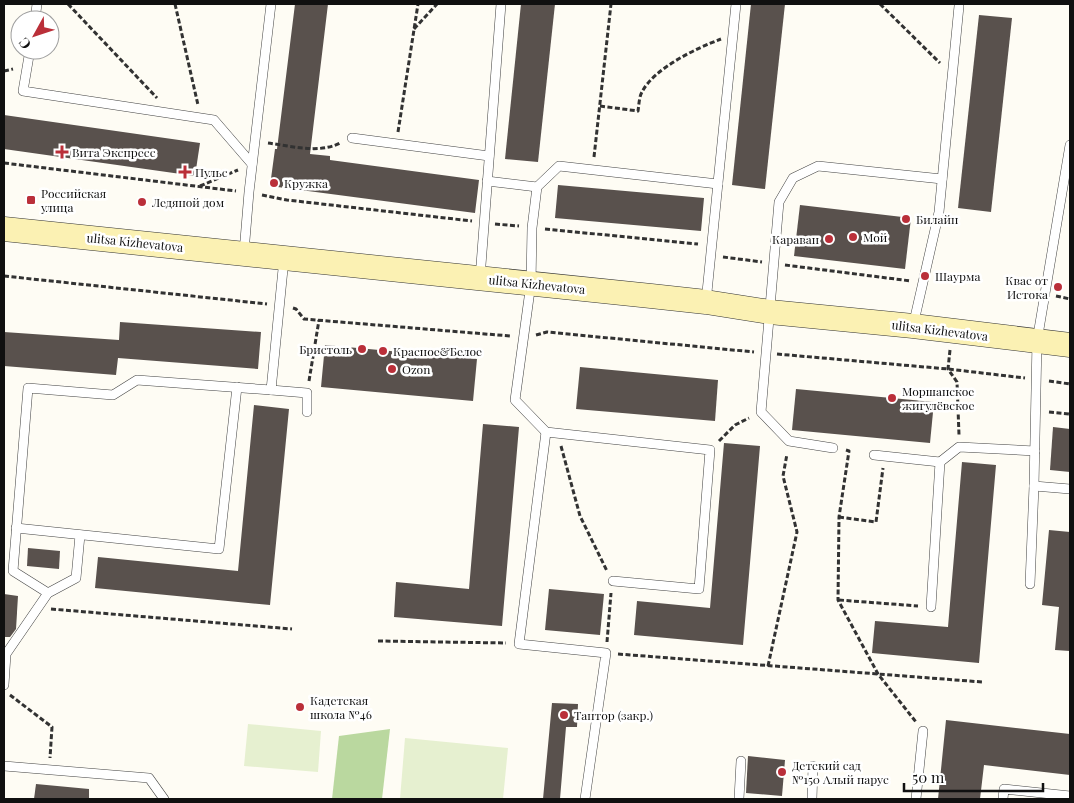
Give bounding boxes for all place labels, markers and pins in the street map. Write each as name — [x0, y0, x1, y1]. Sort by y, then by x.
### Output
place label: Вита Экспресс — [72, 144, 156, 160]
marker: Вита Экспресс — [56, 146, 68, 158]
place label: Пульс — [195, 164, 228, 180]
marker: Пульс — [179, 166, 191, 178]
place label: Кружка — [284, 175, 328, 191]
marker: Кружка — [268, 177, 280, 189]
place label: Российская улица — [40, 185, 107, 215]
marker: Российская улица — [25, 194, 37, 206]
place label: Ледяной дом — [151, 194, 225, 210]
marker: Ледяной дом — [136, 196, 148, 208]
place label: Билайн — [916, 211, 958, 227]
marker: Билайн — [900, 213, 912, 225]
place label: Мой — [863, 229, 888, 245]
place label: Караван — [772, 231, 819, 247]
marker: Мой — [847, 231, 859, 243]
marker: Караван — [823, 233, 835, 245]
place label: Шаурма — [935, 268, 980, 284]
marker: Шаурма — [919, 270, 931, 282]
place label: Квас от Истока — [1005, 272, 1048, 302]
marker: Квас от Истока — [1052, 281, 1064, 293]
place label: Бристоль — [299, 341, 352, 357]
marker: Бристоль — [356, 343, 368, 355]
place label: Красное&Белое — [393, 343, 482, 359]
marker: Красное&Белое — [377, 345, 389, 357]
place label: Ozon — [402, 361, 430, 377]
marker: Ozon — [386, 363, 398, 375]
place label: Моршанское жигулёвское — [902, 383, 975, 413]
marker: Моршанское жигулёвское — [886, 392, 898, 404]
place label: Кадетская школа №46 — [310, 692, 372, 722]
marker: Кадетская школа №46 — [294, 701, 306, 713]
place label: Тантор (закр.) — [574, 707, 653, 723]
marker: Тантор (закр.) — [558, 709, 570, 721]
place label: Детский сад №150 Алый парус — [792, 757, 889, 787]
marker: Детский сад №150 Алый парус — [776, 766, 788, 778]

